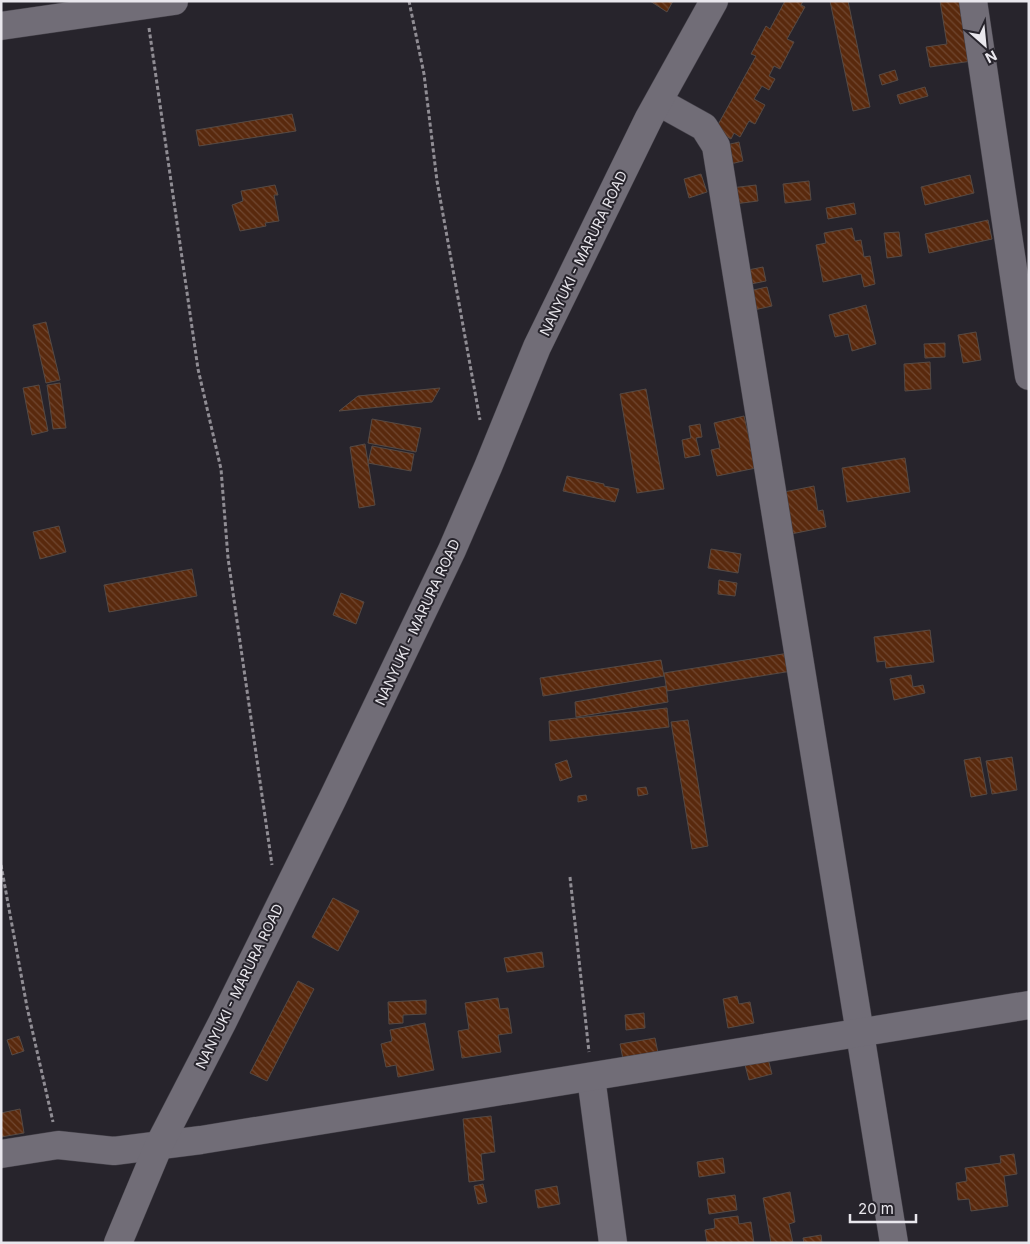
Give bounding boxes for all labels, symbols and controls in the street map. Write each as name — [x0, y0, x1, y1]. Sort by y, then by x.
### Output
north arrow — [960, 20, 1010, 70]
text: N — [983, 47, 1000, 67]
street label: NANYUKI - MARURA ROAD — [536, 168, 630, 338]
street label: NANYUKI - MARURA ROAD — [371, 536, 463, 708]
street label: NANYUKI - MARURA ROAD — [192, 901, 286, 1071]
scale bar — [850, 1192, 916, 1224]
text: 20 m — [858, 1199, 894, 1218]

